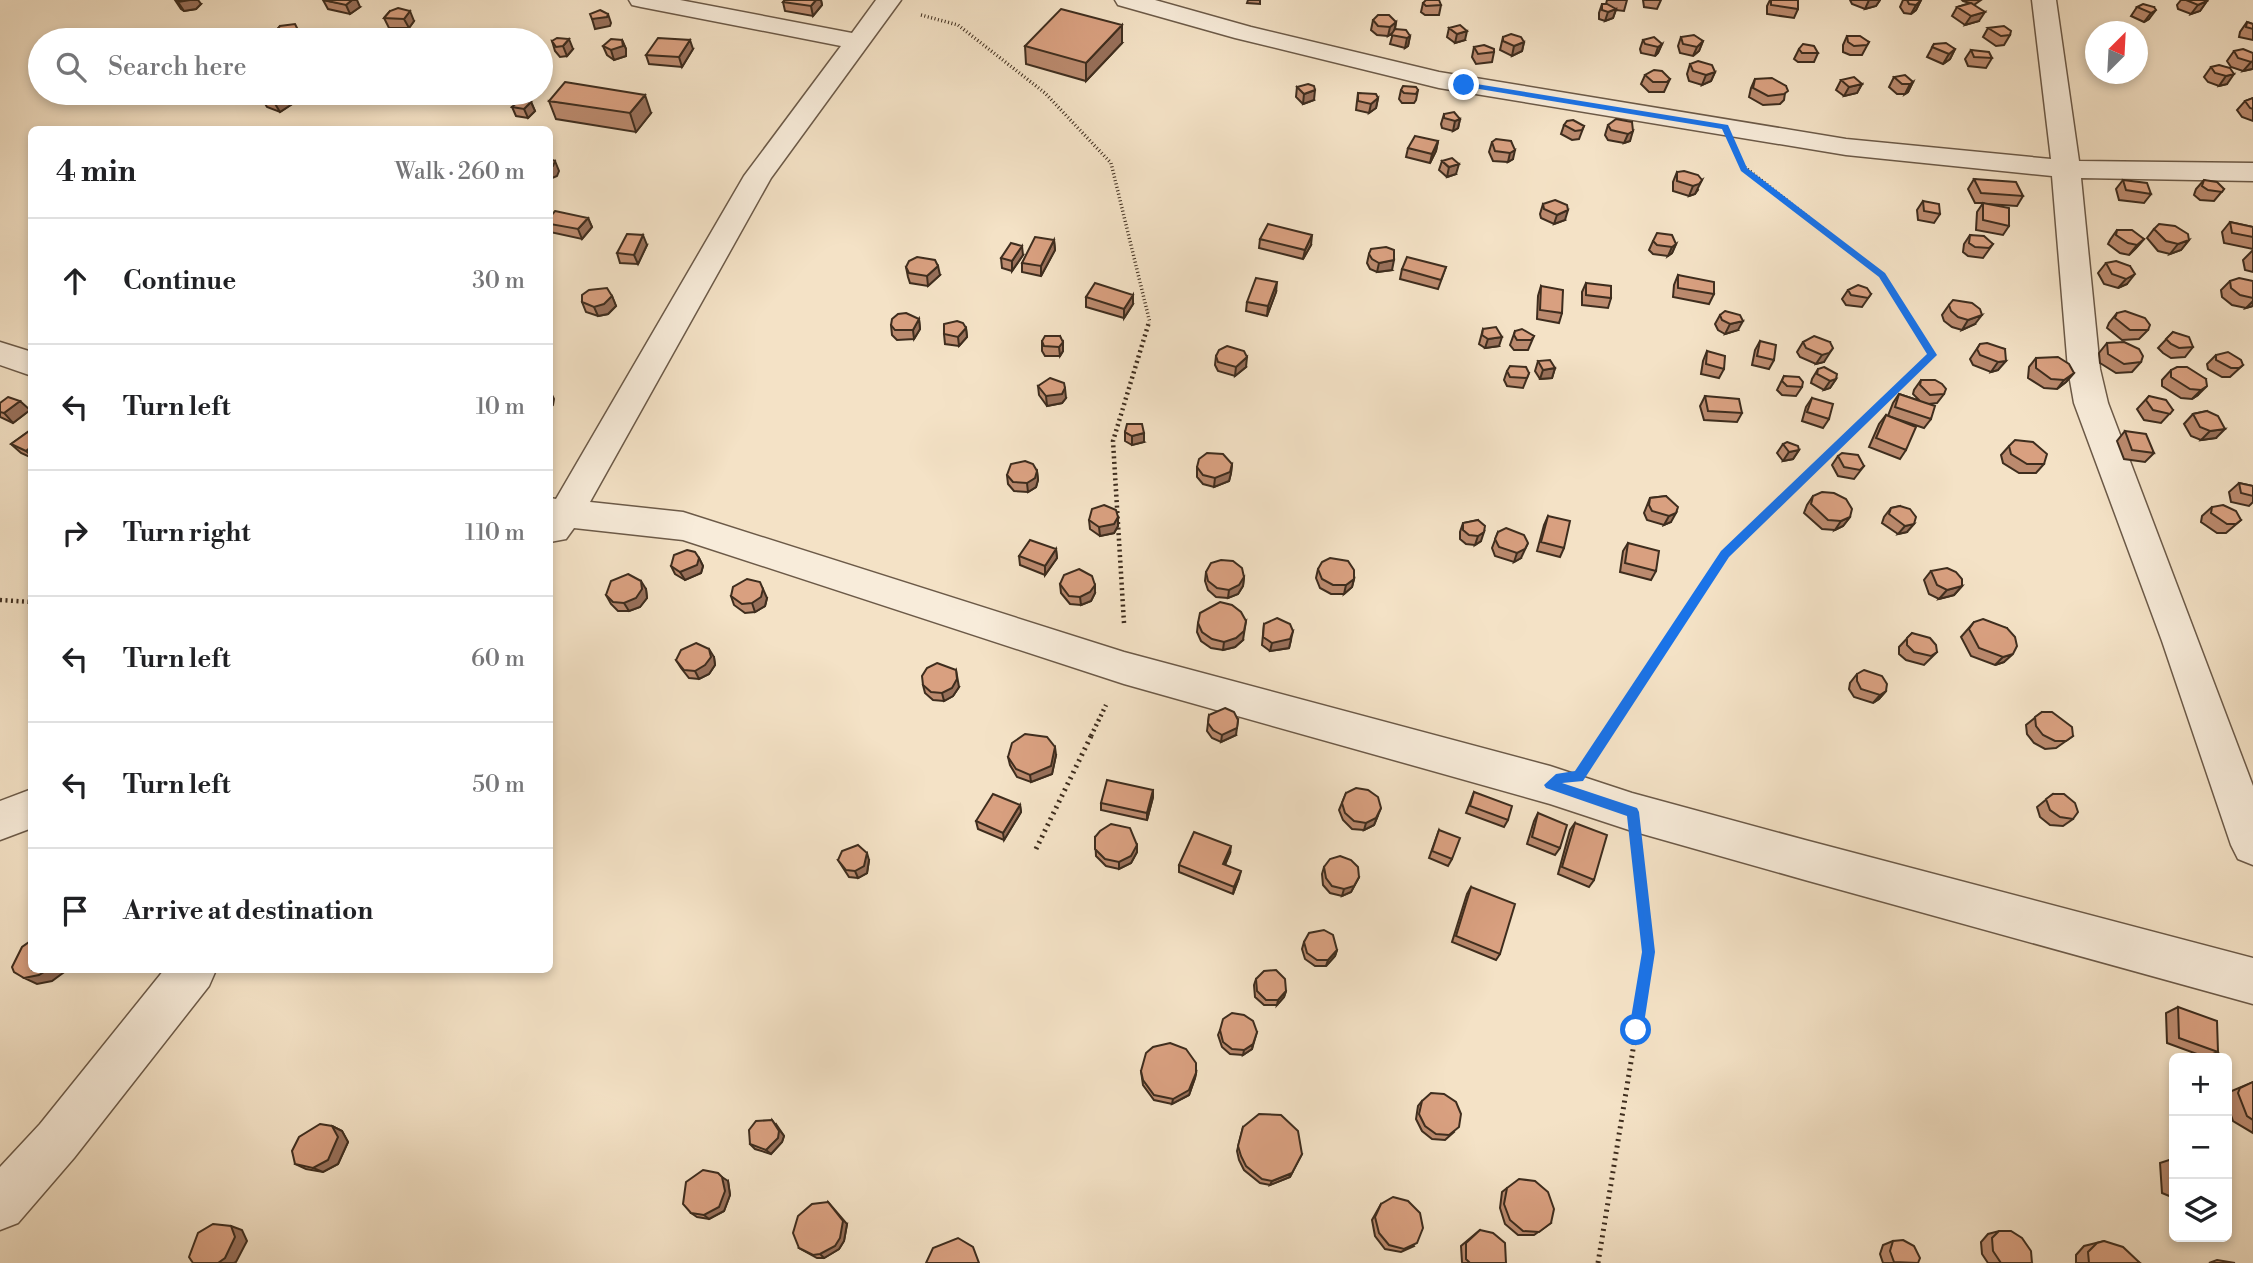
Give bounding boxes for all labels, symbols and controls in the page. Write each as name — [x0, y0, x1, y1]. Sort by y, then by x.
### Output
north arrow — [2085, 21, 2148, 84]
search box — [28, 28, 553, 105]
icon: search — [52, 48, 90, 86]
text: Search here — [108, 51, 247, 83]
route end — [1448, 69, 1479, 100]
text: 4 min — [56, 153, 136, 191]
text: Walk · 260 m — [395, 158, 525, 186]
icon: ahead — [56, 262, 94, 300]
text: Continue — [123, 265, 236, 297]
text: 30 m — [472, 267, 525, 295]
icon: left — [56, 388, 94, 426]
text: Turn left — [123, 391, 231, 423]
text: 10 m — [476, 393, 525, 421]
icon: right — [56, 514, 94, 552]
text: Turn right — [123, 517, 251, 549]
text: 110 m — [465, 519, 525, 547]
icon: left — [56, 640, 94, 678]
text: Turn left — [123, 643, 231, 675]
text: 60 m — [471, 645, 525, 673]
icon: left — [56, 766, 94, 804]
text: Turn left — [123, 769, 231, 801]
text: 50 m — [472, 771, 525, 799]
icon: arrive — [56, 892, 94, 930]
text: Arrive at destination — [123, 895, 373, 927]
route start — [1620, 1014, 1651, 1045]
map controls — [2169, 1053, 2232, 1242]
button: + — [2169, 1053, 2232, 1116]
button: − — [2169, 1116, 2232, 1179]
button: layers — [2169, 1179, 2232, 1242]

